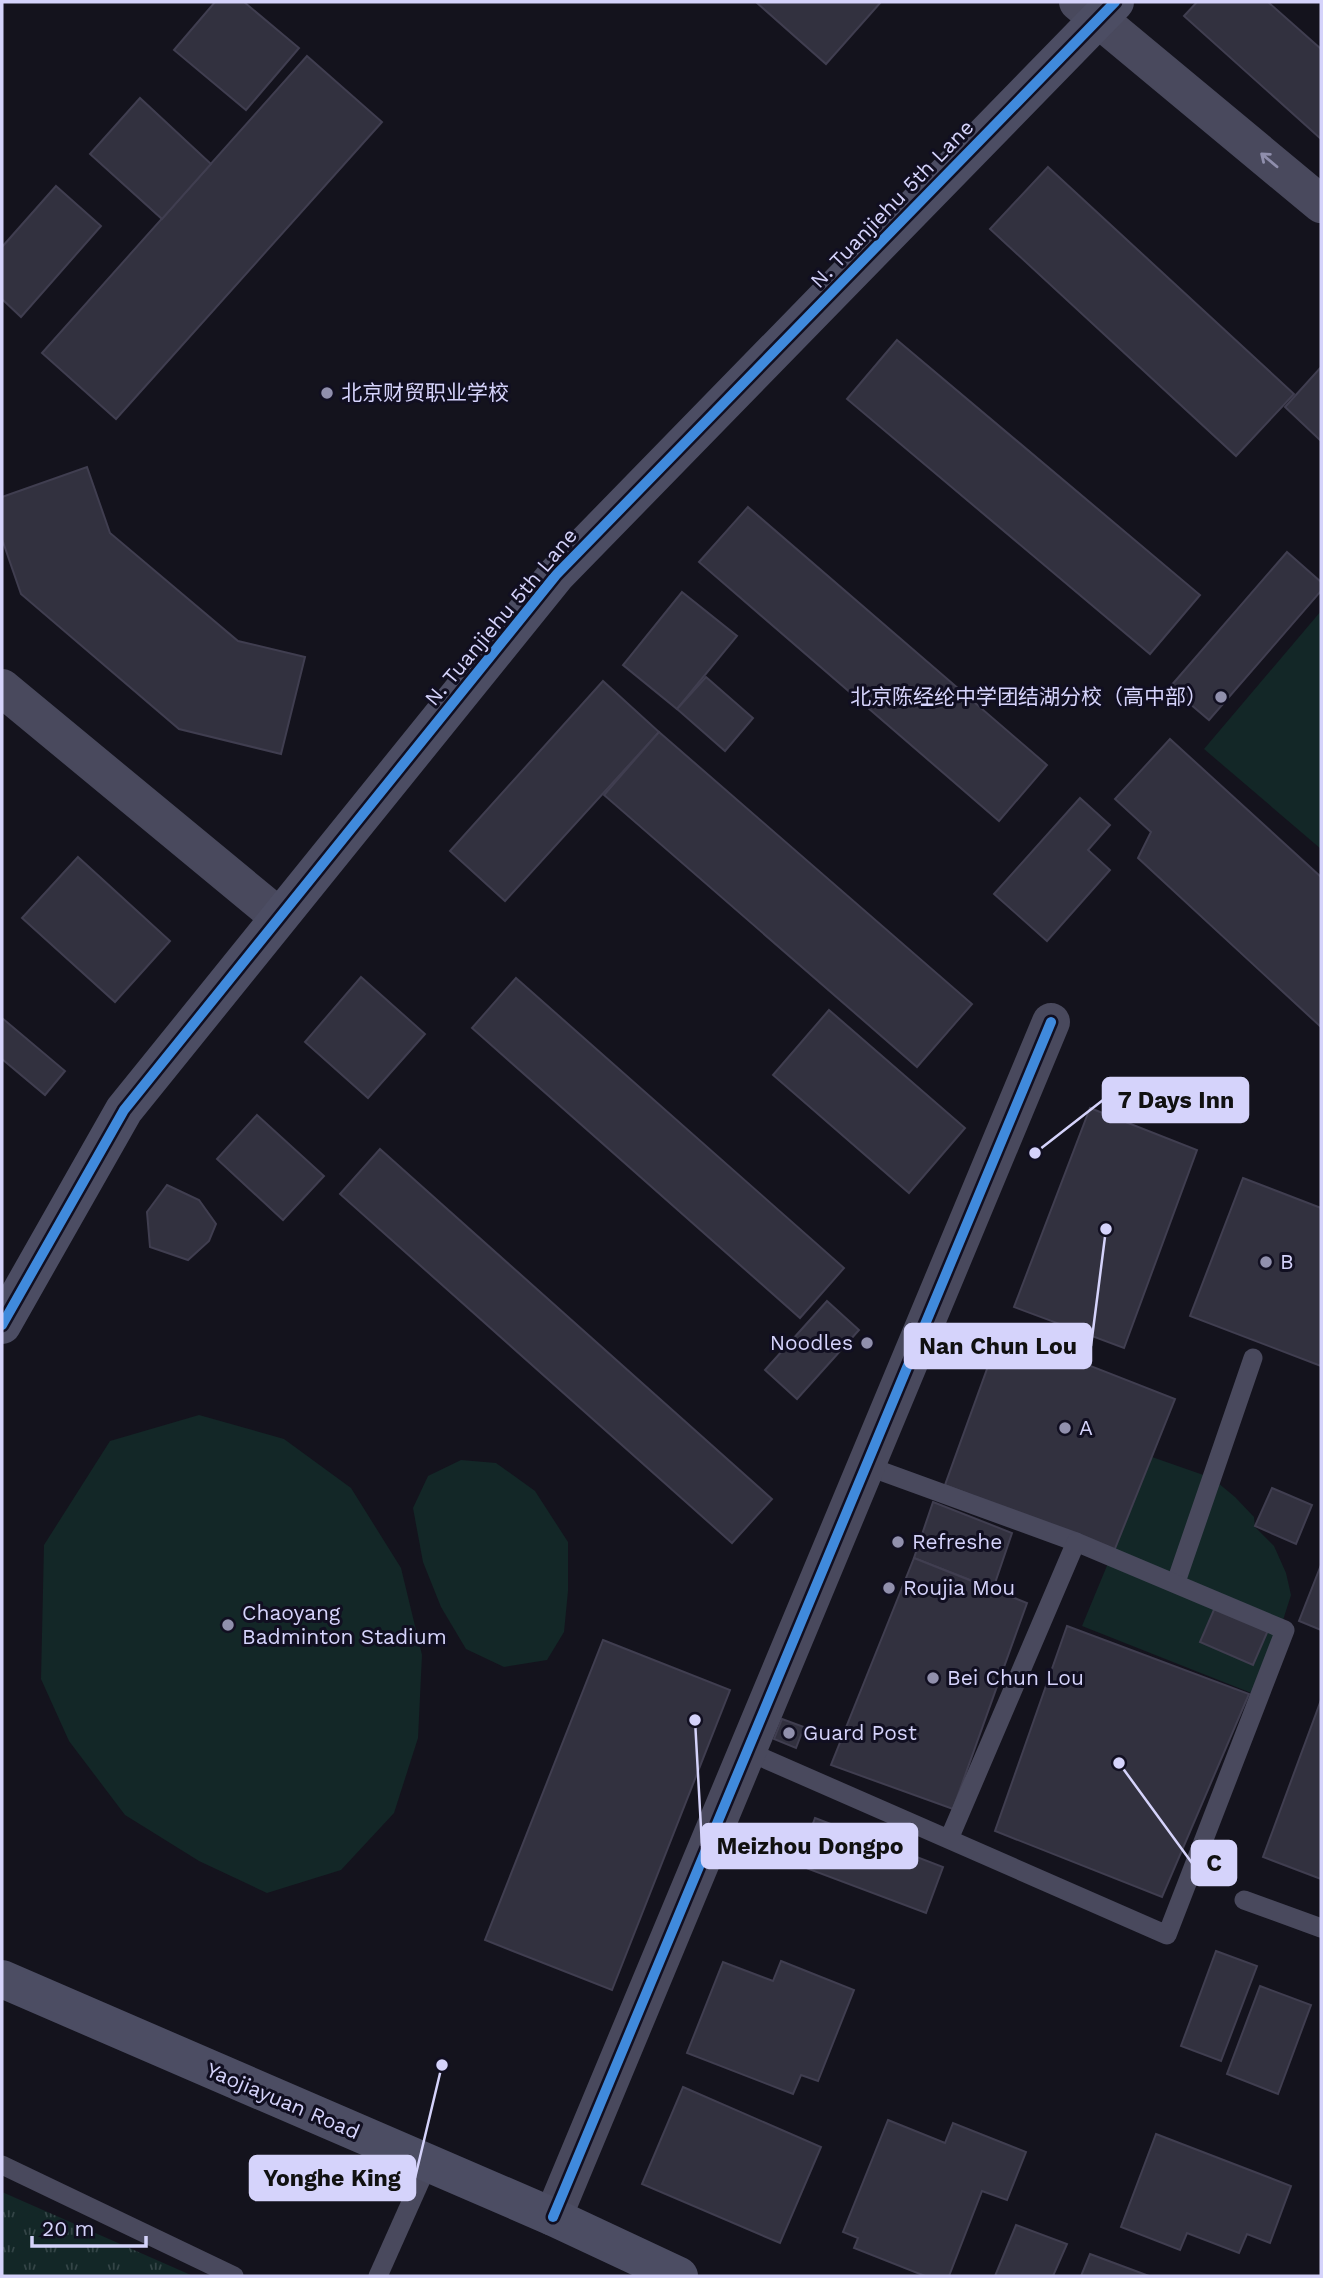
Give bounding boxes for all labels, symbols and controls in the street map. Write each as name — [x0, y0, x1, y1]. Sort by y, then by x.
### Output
street label: N. Tuanjiehu 5th Lane — [805, 114, 978, 293]
one-way arrow — [1260, 153, 1278, 168]
place label: 北京财贸职业学校 — [341, 380, 509, 405]
marker: 北京财贸职业学校 — [319, 385, 335, 401]
street label: N. Tuanjiehu 5th Lane — [419, 523, 582, 710]
place label: 北京陈经纶中学团结湖分校（高中部） — [850, 684, 1207, 709]
marker: 北京陈经纶中学团结湖分校（高中部） — [1213, 689, 1229, 705]
callout: 7 Days Inn — [1103, 1078, 1248, 1122]
text: 7 Days Inn — [1118, 1087, 1234, 1114]
place label: B — [1280, 1249, 1294, 1274]
marker: B — [1258, 1254, 1274, 1270]
callout: Nan Chun Lou — [905, 1324, 1091, 1368]
place label: Noodles — [770, 1330, 853, 1355]
text: Nan Chun Lou — [919, 1333, 1077, 1360]
marker: Noodles — [859, 1335, 875, 1351]
place label: A — [1079, 1415, 1093, 1440]
marker: A — [1057, 1420, 1073, 1436]
place label: Refreshe — [912, 1529, 1002, 1554]
marker: Refreshe — [890, 1534, 906, 1550]
place label: Roujia Mou — [903, 1575, 1015, 1600]
marker: Roujia Mou — [881, 1580, 897, 1596]
place label: Chaoyang Badminton Stadium — [242, 1600, 447, 1649]
marker: Chaoyang Badminton Stadium — [220, 1617, 236, 1633]
place label: Bei Chun Lou — [947, 1665, 1084, 1690]
marker: Bei Chun Lou — [925, 1670, 941, 1686]
place label: Guard Post — [803, 1720, 917, 1745]
marker: Guard Post — [781, 1725, 797, 1741]
callout: Meizhou Dongpo — [702, 1824, 917, 1868]
text: Meizhou Dongpo — [716, 1833, 904, 1860]
callout: C — [1192, 1841, 1236, 1885]
text: C — [1206, 1850, 1222, 1877]
street label: Yaojiayuan Road — [203, 2057, 364, 2144]
callout: Yonghe King — [250, 2156, 415, 2200]
text: Yonghe King — [263, 2165, 401, 2192]
scale bar — [32, 2204, 145, 2248]
text: 20 m — [42, 2216, 94, 2241]

